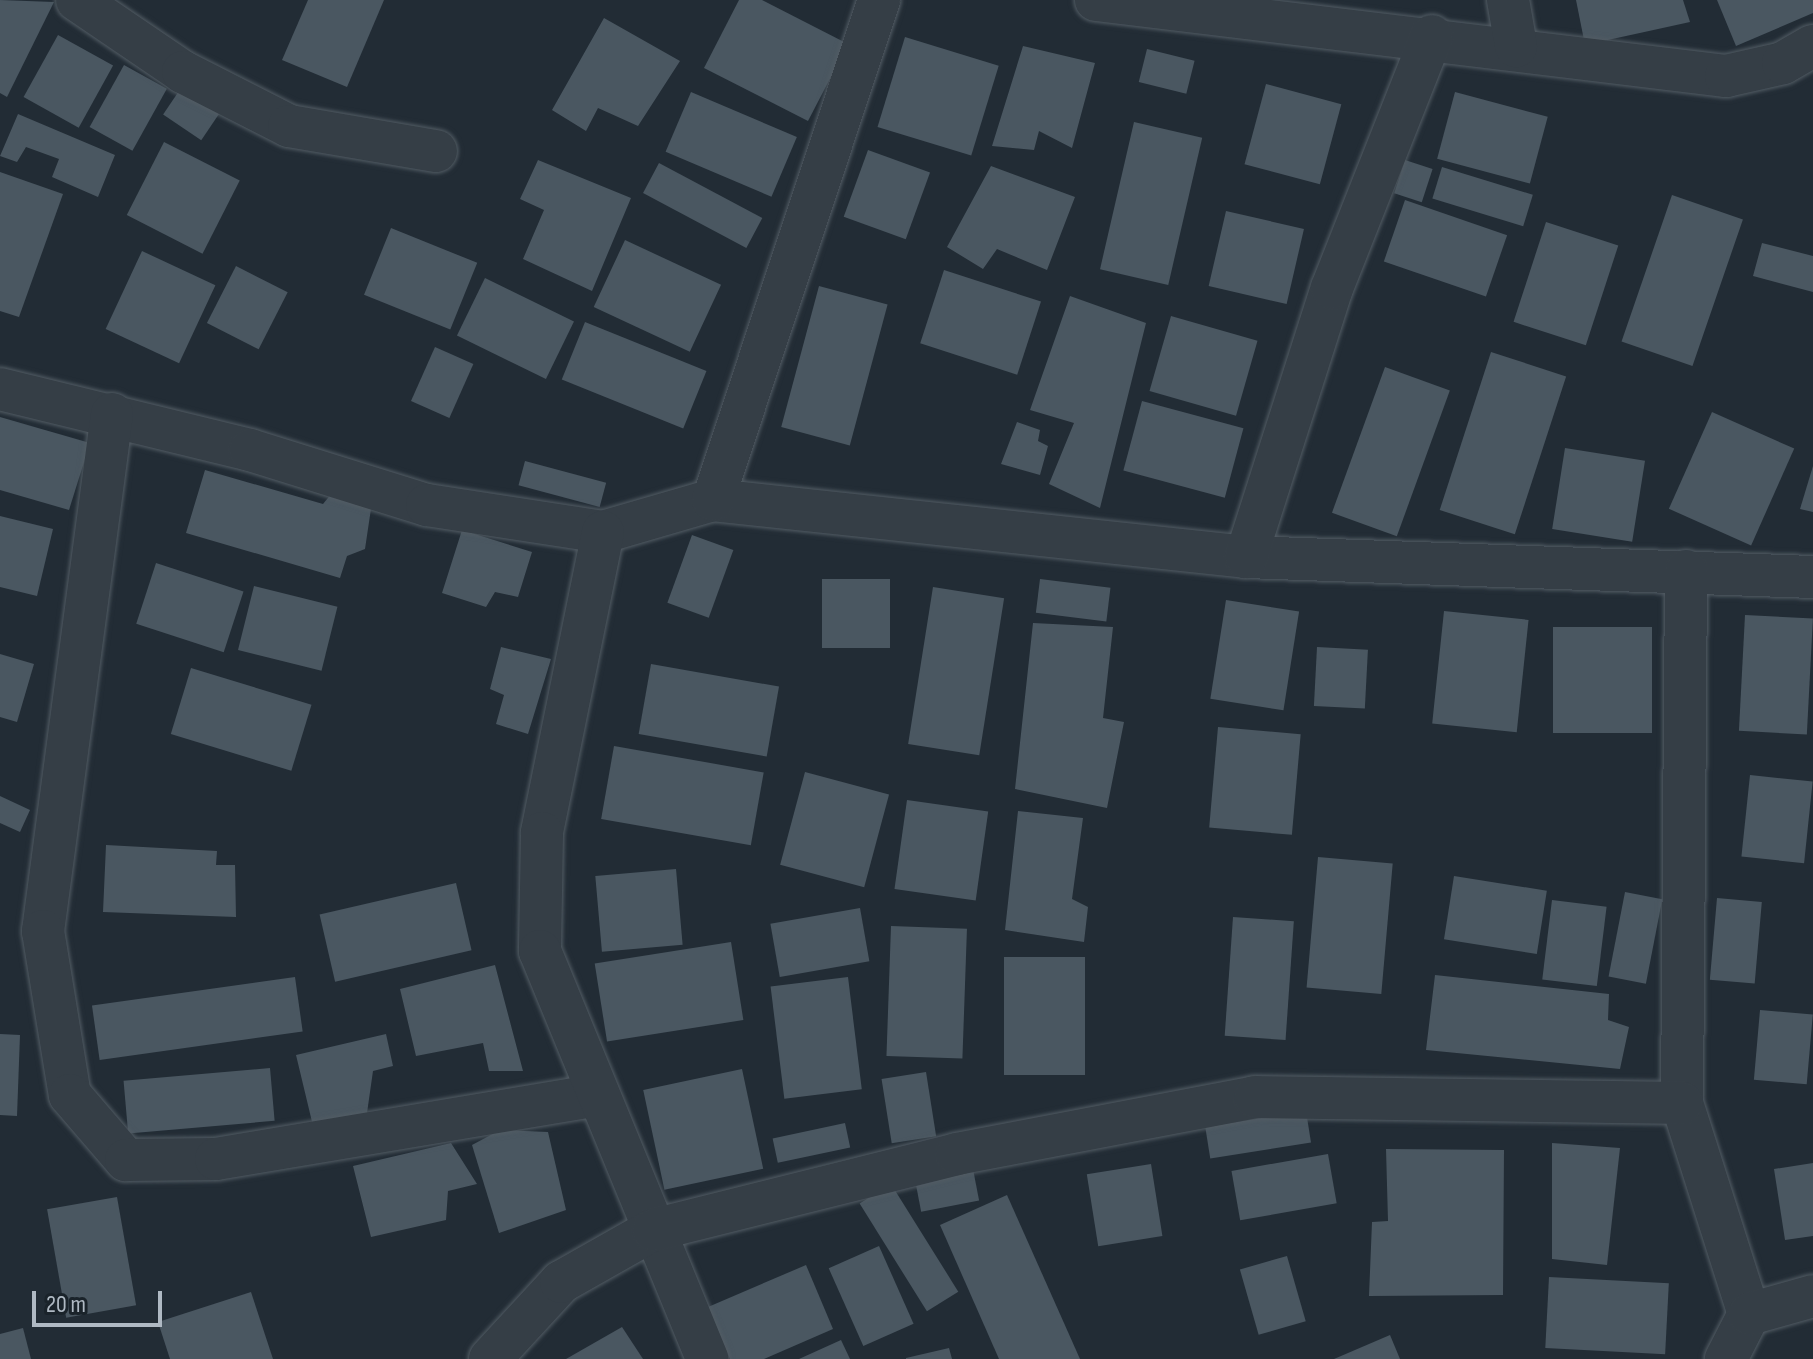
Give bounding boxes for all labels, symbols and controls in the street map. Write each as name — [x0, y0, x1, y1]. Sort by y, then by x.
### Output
scale bar — [36, 1275, 166, 1325]
text: 20 m — [46, 1290, 86, 1319]

